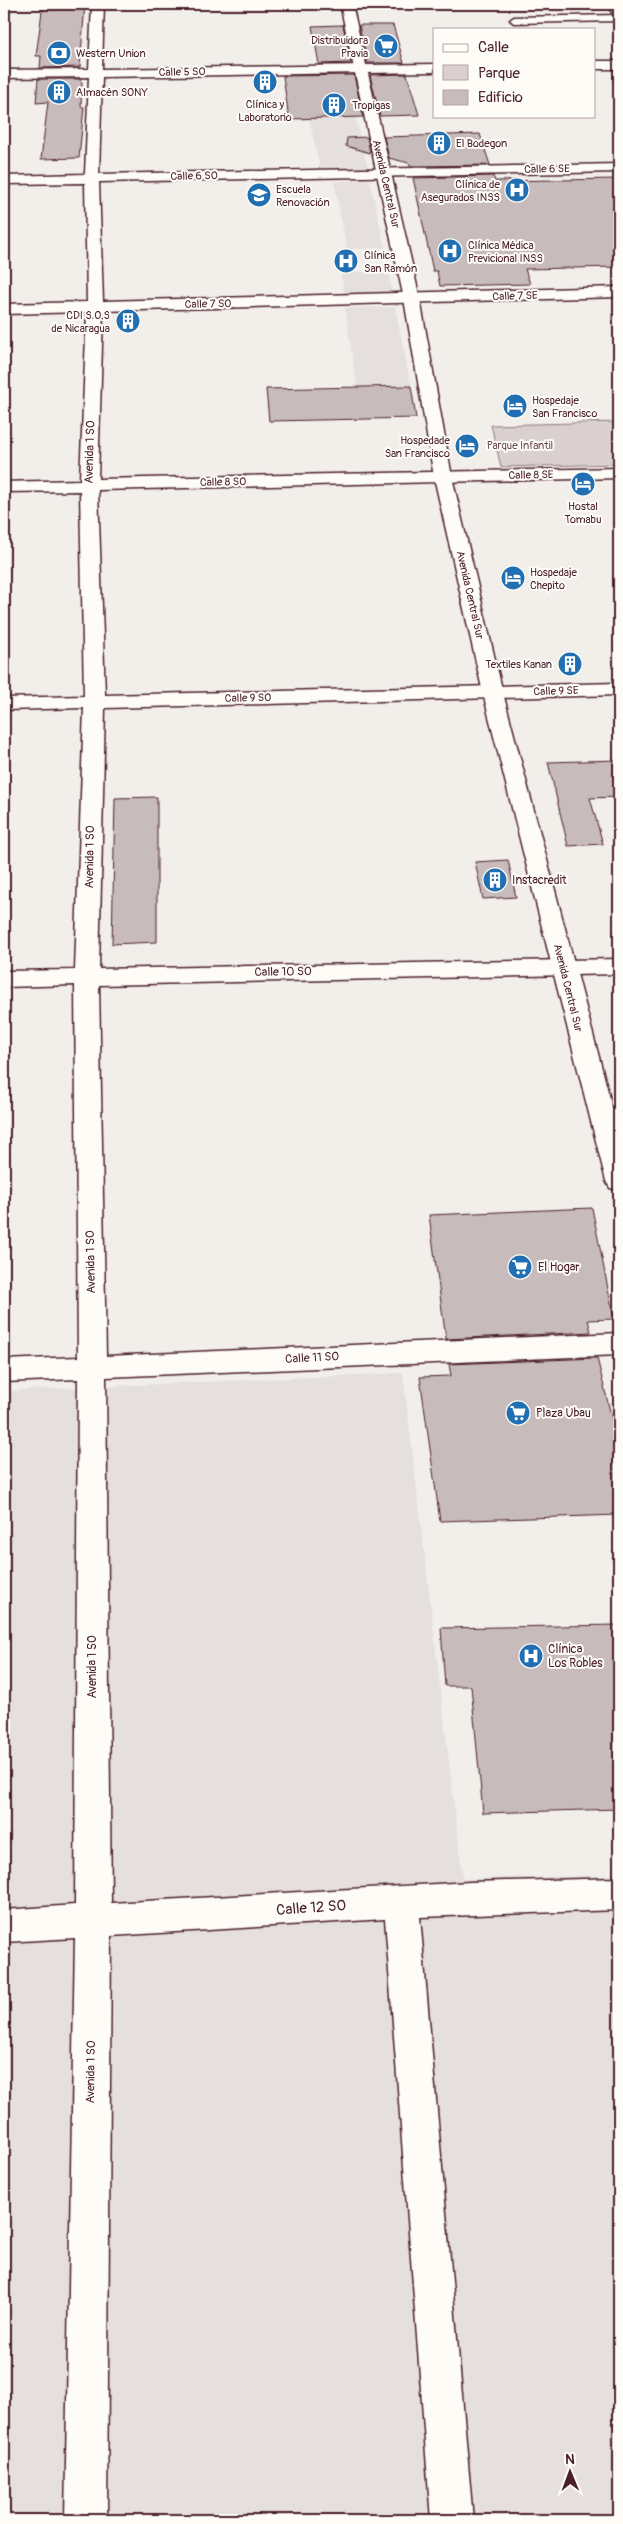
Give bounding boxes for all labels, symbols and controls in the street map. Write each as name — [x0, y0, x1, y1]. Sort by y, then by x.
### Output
legend — [433, 28, 596, 118]
supermarket icon: Distribuidora Pravia — [373, 33, 399, 59]
place label: Distribuidora Pravia — [311, 34, 368, 60]
text: Calle — [478, 38, 509, 57]
bank icon: Western Union — [46, 40, 72, 66]
place label: Western Union — [76, 47, 146, 60]
text: Parque — [478, 64, 521, 83]
street label: Calle 5 SO — [159, 65, 205, 79]
building icon: Clínica y Laboratorio — [252, 69, 278, 95]
building icon: Almacén SONY — [46, 79, 72, 105]
place label: Almacén SONY — [76, 86, 149, 99]
text: Edificio — [478, 88, 523, 107]
building icon: Tropigas — [321, 92, 347, 118]
place label: Clínica y Laboratorio — [238, 98, 292, 124]
place label: Tropigas — [352, 99, 390, 112]
building icon: El Bodegon — [426, 130, 452, 156]
place label: El Bodegon — [456, 137, 507, 150]
street label: Avenida Central Sur — [370, 139, 402, 229]
street label: Calle 6 SE — [524, 162, 570, 176]
street label: Calle 6 SO — [170, 169, 218, 183]
hospital icon: Clínica de Asegurados INSS — [504, 177, 530, 203]
place label: Clínica de Asegurados INSS — [421, 178, 501, 204]
school or university icon: Escuela Renovación — [246, 182, 272, 208]
place label: Escuela Renovación — [276, 183, 330, 209]
hospital icon: Clínica Médica Previcional INSS — [437, 238, 463, 264]
place label: Clínica Médica Previcional INSS — [468, 239, 543, 265]
hospital icon: Clínica San Ramón — [333, 248, 359, 274]
place label: Clínica San Ramón — [364, 249, 417, 275]
street label: Calle 7 SE — [492, 289, 538, 303]
street label: Calle 7 SO — [185, 297, 231, 311]
building icon: CDI S.O.S de Nicaragua — [115, 308, 141, 334]
place label: CDI S.O.S de Nicaragua — [51, 309, 110, 335]
hotel icon: Hospedaje San Francisco — [502, 393, 528, 419]
place label: Hospedaje San Francisco — [532, 394, 597, 420]
street label: Avenida 1 SO — [81, 420, 99, 484]
hotel icon: Hospedade San Francisco — [454, 433, 480, 459]
place label: Hospedade San Francisco — [385, 434, 451, 460]
park label: Parque Infantil — [487, 439, 553, 452]
street label: Calle 8 SE — [508, 468, 554, 482]
hotel icon: Hostal Tomabu — [570, 471, 596, 497]
street label: Calle 8 SO — [200, 475, 246, 489]
place label: Hostal Tomabu — [564, 500, 602, 526]
street label: Avenida Central Sur — [454, 550, 486, 640]
hotel icon: Hospedaje Chepito — [500, 565, 526, 591]
place label: Hospedaje Chepito — [530, 566, 577, 592]
building icon: Textiles Kanan — [557, 651, 583, 677]
place label: Textiles Kanan — [485, 658, 552, 671]
street label: Calle 9 SE — [533, 684, 579, 698]
street label: Calle 9 SO — [225, 691, 271, 705]
street label: Avenida 1 SO — [82, 825, 98, 889]
building icon: Instacredit — [482, 867, 508, 893]
place label: Instacredit — [512, 873, 567, 888]
street label: Avenida Central Sur — [551, 943, 585, 1033]
street label: Calle 10 SO — [254, 964, 312, 980]
street label: Avenida 1 SO — [83, 1230, 99, 1294]
supermarket icon: El Hogar — [507, 1254, 533, 1280]
place label: El Hogar — [538, 1260, 580, 1275]
street label: Calle 11 SO — [285, 1349, 340, 1367]
supermarket icon: Plaza Ubau — [505, 1400, 531, 1426]
place label: Plaza Ubau — [536, 1406, 591, 1421]
street label: Avenida 1 SO — [85, 1635, 100, 1699]
place label: Clínica Los Robles — [548, 1642, 603, 1671]
hospital icon: Clínica Los Robles — [518, 1643, 544, 1669]
street label: Calle 12 SO — [276, 1896, 346, 1920]
street label: Avenida 1 SO — [83, 2040, 99, 2104]
north arrow — [546, 2446, 596, 2496]
text: N — [565, 2451, 575, 2468]

